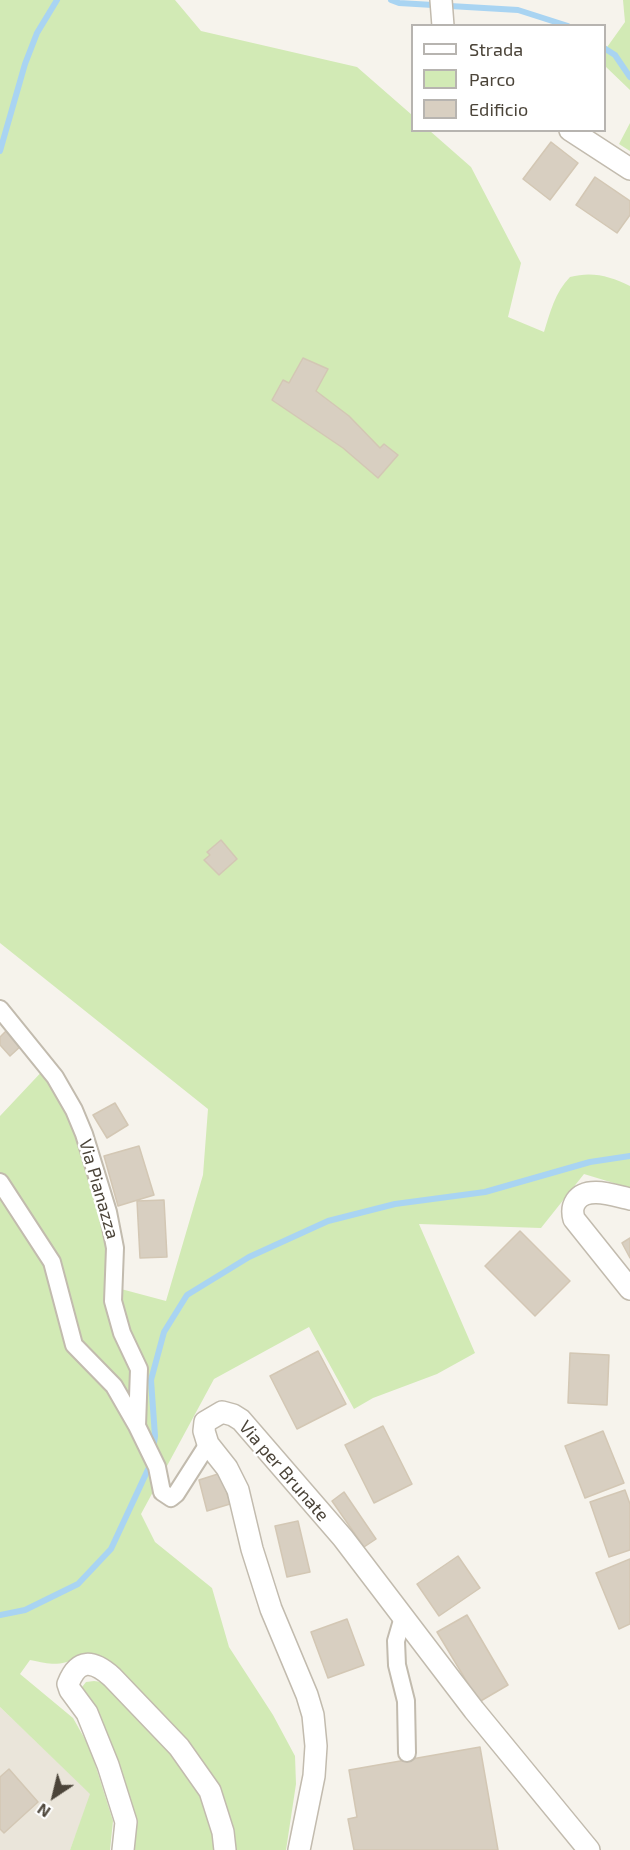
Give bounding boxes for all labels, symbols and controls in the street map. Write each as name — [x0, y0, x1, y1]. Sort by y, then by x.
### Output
legend — [411, 24, 606, 132]
text: Strada — [469, 38, 523, 60]
text: Parco — [469, 68, 515, 90]
text: Edificio — [469, 98, 528, 120]
street label: Via Pianazza — [74, 1137, 124, 1241]
street label: Via per Brunate — [234, 1416, 334, 1526]
north arrow — [24, 1766, 84, 1826]
text: N — [33, 1800, 54, 1822]

